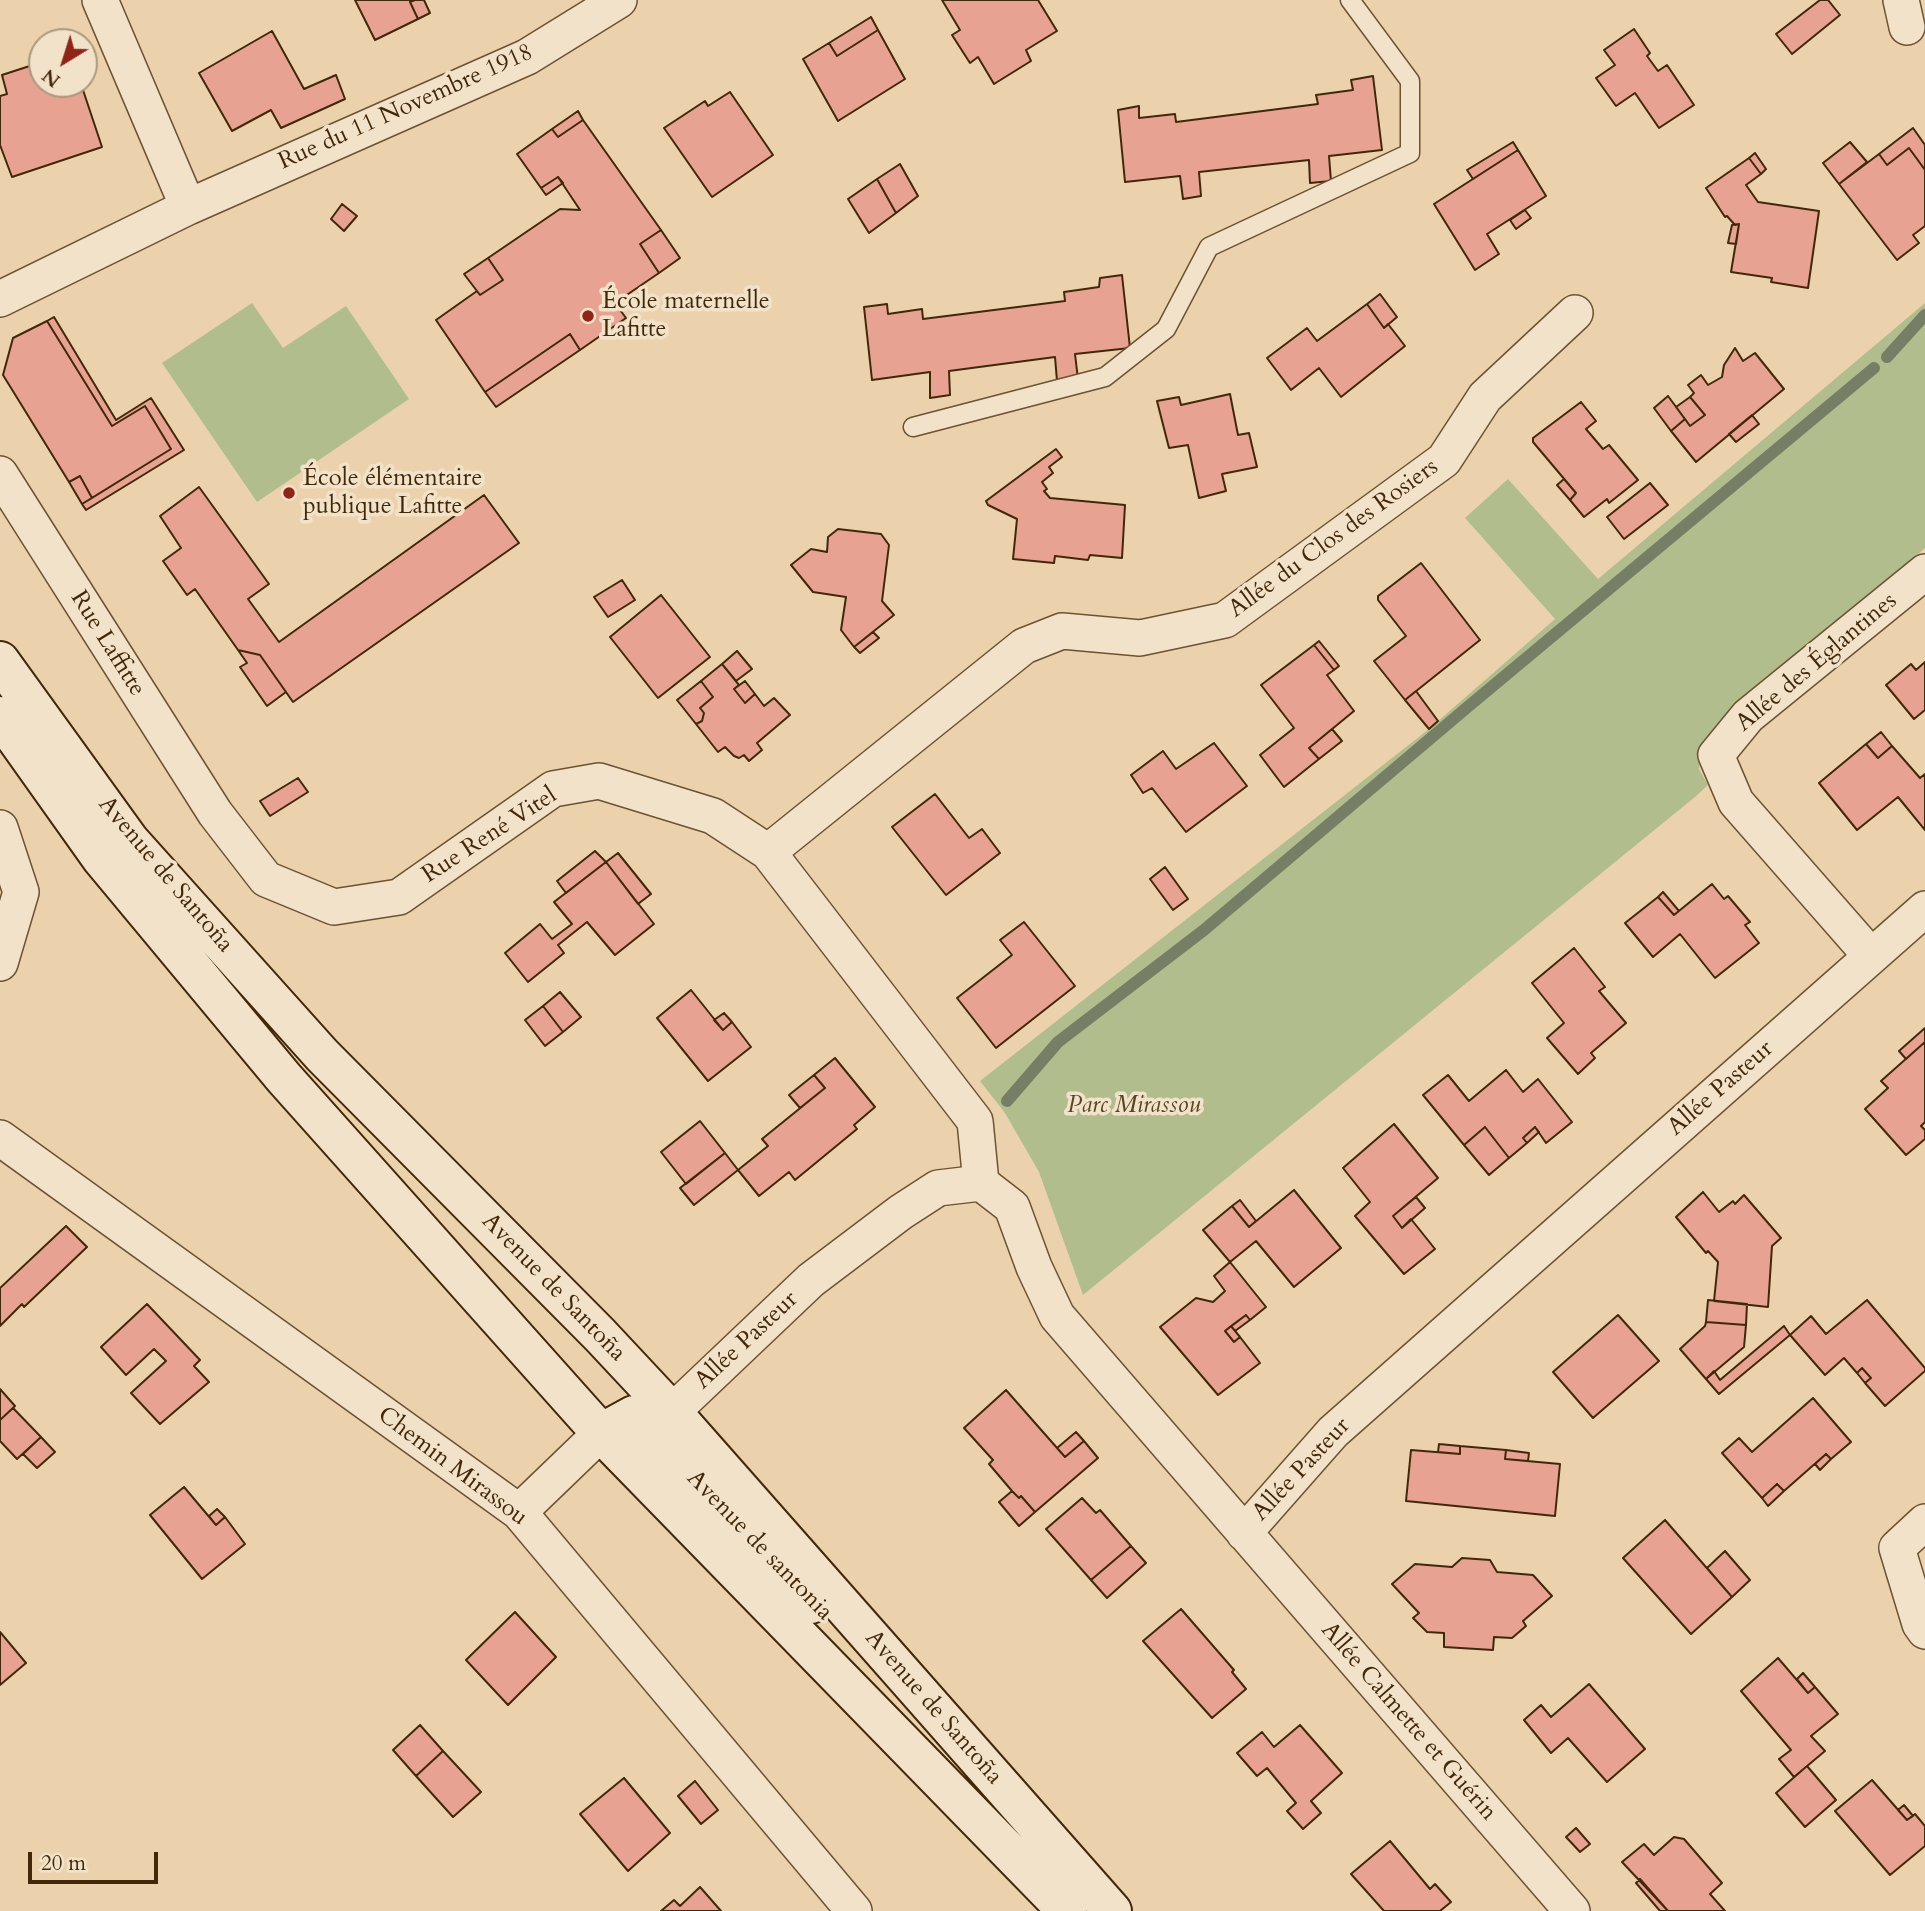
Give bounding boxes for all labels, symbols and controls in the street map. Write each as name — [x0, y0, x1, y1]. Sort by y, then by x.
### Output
north arrow — [28, 28, 98, 98]
street label: Rue du 11 Novembre 1918 — [274, 39, 538, 177]
text: N — [37, 63, 66, 93]
place label: École maternelle Lafitte — [602, 288, 770, 344]
marker: École maternelle Lafitte — [580, 308, 596, 324]
street label: Allée du Clos des Rosiers — [1224, 453, 1444, 625]
place label: École élémentaire publique Lafitte — [303, 465, 482, 521]
marker: École élémentaire publique Lafitte — [281, 485, 297, 501]
street label: Rue Laffitte — [63, 586, 151, 702]
street label: Allée des Églantines — [1731, 587, 1903, 739]
street label: Rue René Vitel — [417, 782, 563, 890]
street label: Avenue de Santoña — [91, 791, 239, 959]
street label: Allée Pasteur — [1662, 1035, 1780, 1143]
park label: Parc Mirassou — [1067, 1092, 1201, 1120]
street label: Avenue de Santoña — [475, 1208, 631, 1368]
street label: Allée Pasteur — [689, 1286, 805, 1396]
street label: Chemin Mirassou — [371, 1401, 533, 1533]
street label: Allée Pasteur — [1247, 1412, 1357, 1528]
street label: Avenue de santonia — [680, 1465, 838, 1627]
street label: Allée Calmette et Guérin — [1314, 1617, 1502, 1827]
street label: Avenue de Santoña — [858, 1625, 1008, 1791]
scale bar — [32, 1838, 161, 1882]
text: 20 m — [41, 1849, 86, 1878]

